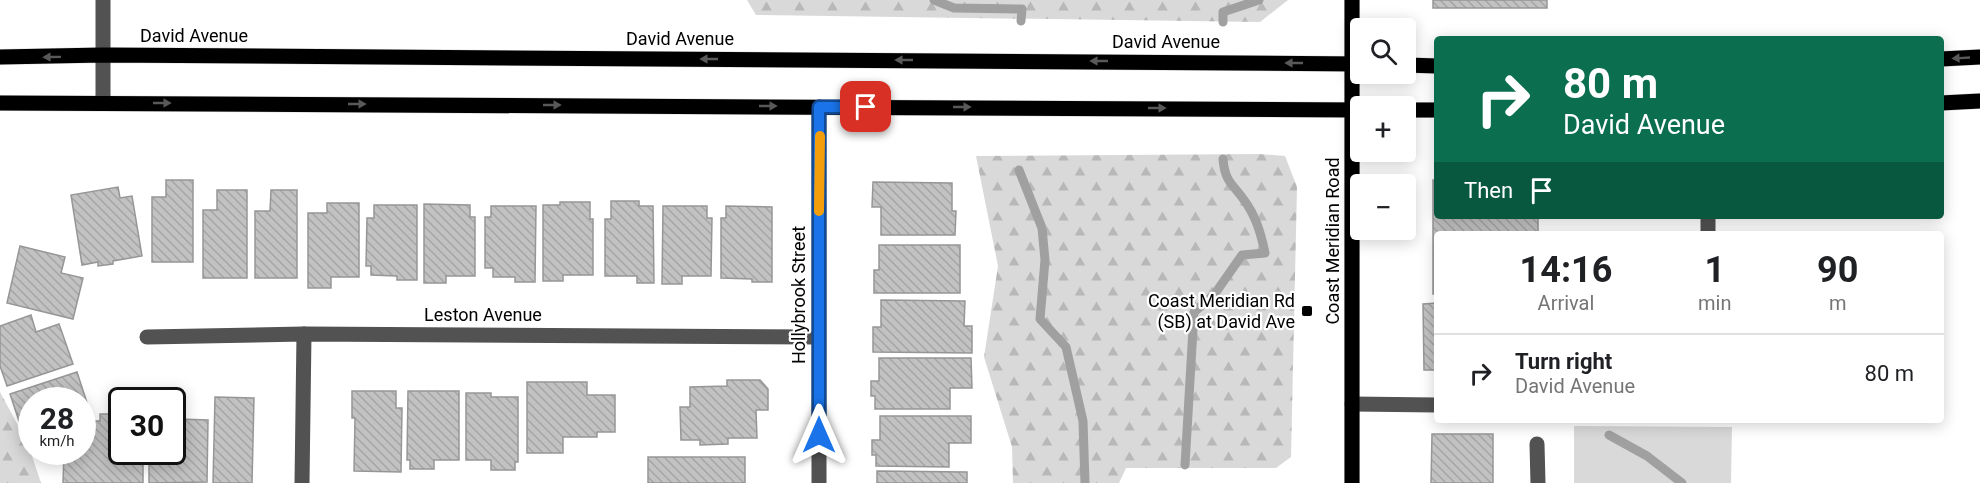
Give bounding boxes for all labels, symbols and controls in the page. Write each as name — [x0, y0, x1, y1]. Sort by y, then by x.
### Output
map controls — [1350, 18, 1416, 240]
button: search — [1350, 18, 1416, 84]
street label: David Avenue — [140, 25, 248, 46]
street label: David Avenue — [626, 28, 734, 49]
street label: David Avenue — [1112, 31, 1220, 52]
one-way arrow — [42, 52, 61, 62]
one-way arrow — [699, 54, 718, 64]
one-way arrow — [1951, 54, 1970, 63]
one-way arrow — [894, 55, 913, 65]
one-way arrow — [1089, 57, 1108, 66]
one-way arrow — [1284, 58, 1303, 68]
text: 80 m — [1563, 59, 1658, 108]
icon: right — [1464, 60, 1542, 138]
pin — [840, 81, 891, 132]
icon: arrive — [849, 90, 882, 123]
button: + — [1350, 96, 1416, 162]
one-way arrow — [152, 98, 171, 108]
one-way arrow — [347, 99, 366, 109]
one-way arrow — [542, 100, 561, 110]
one-way arrow — [758, 101, 777, 111]
one-way arrow — [952, 102, 971, 112]
one-way arrow — [1147, 103, 1166, 113]
text: David Avenue — [1563, 109, 1725, 141]
street label: Coast Meridian Road — [1322, 157, 1343, 325]
button: − — [1350, 174, 1416, 240]
icon: arrive — [1525, 174, 1558, 207]
text: Then — [1464, 178, 1513, 203]
street label: Hollybrook Street — [788, 226, 809, 364]
text: 14:16 — [1520, 249, 1612, 291]
text: 1 — [1704, 249, 1725, 291]
text: 90 — [1817, 249, 1858, 291]
place label: Coast Meridian Rd (SB) at David Ave — [1148, 290, 1295, 333]
text: Arrival — [1538, 291, 1594, 315]
text: min — [1698, 291, 1731, 315]
text: m — [1829, 291, 1846, 315]
street label: Leston Avenue — [424, 304, 542, 325]
marker: Coast Meridian Rd (SB) at David Ave — [1300, 304, 1314, 318]
text: Turn right — [1515, 349, 1612, 374]
icon: right — [1464, 357, 1497, 390]
text: 80 m — [1865, 361, 1914, 386]
text: David Avenue — [1515, 374, 1635, 398]
speed limit sign: 30 — [108, 387, 186, 465]
text: 28 — [40, 401, 74, 436]
position arrow — [787, 403, 851, 467]
text: km/h — [39, 432, 75, 450]

